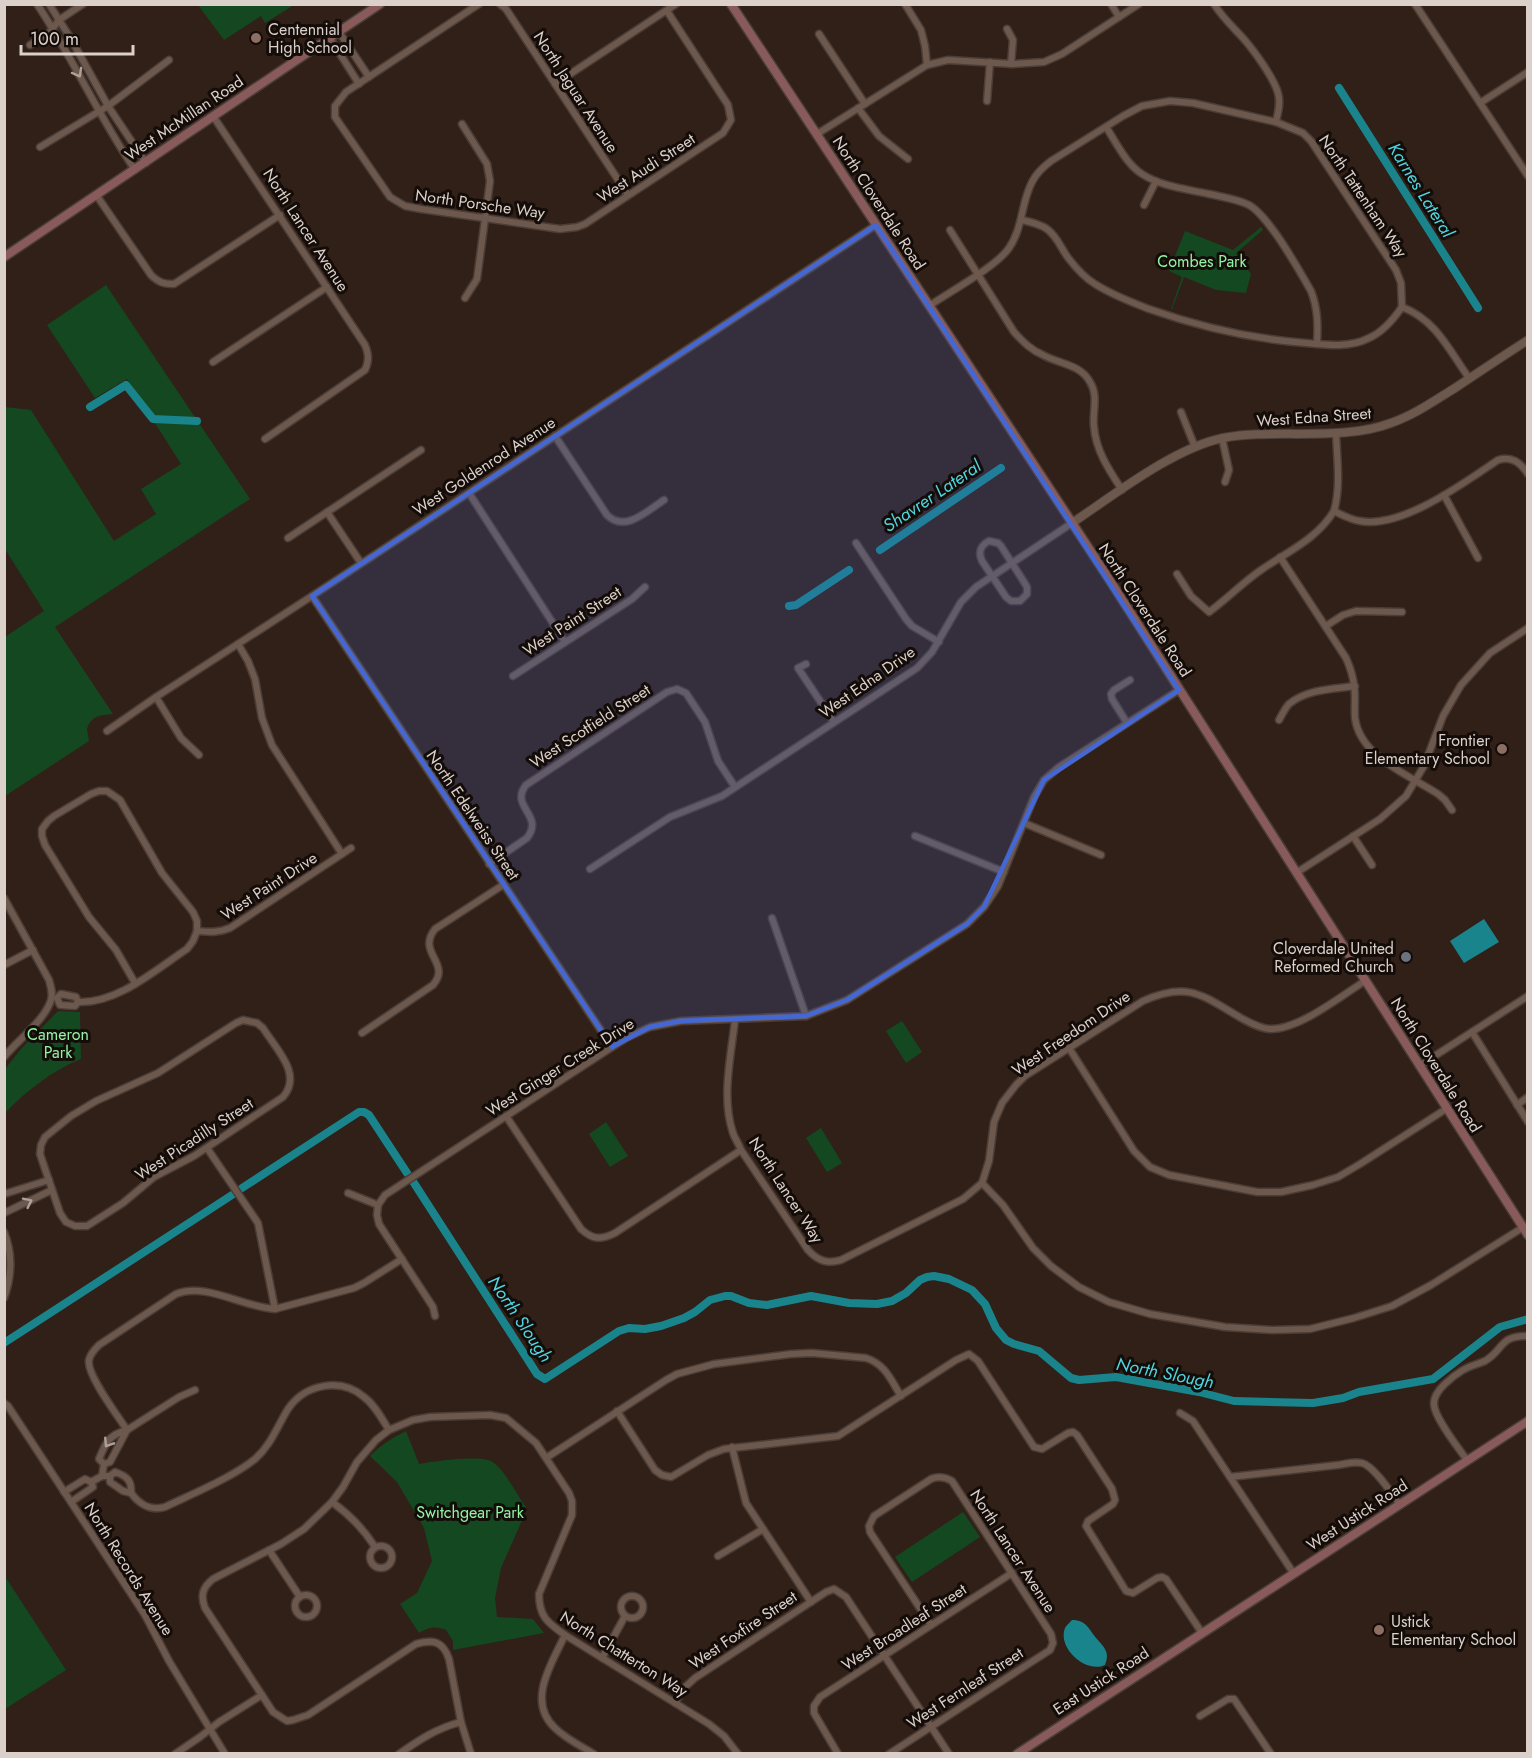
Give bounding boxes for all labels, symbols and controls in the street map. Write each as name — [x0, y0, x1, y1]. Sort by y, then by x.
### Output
scale bar — [21, 18, 134, 56]
place label: Centennial High School — [268, 18, 352, 59]
text: 100 m — [30, 26, 79, 52]
street label: North Jaguar Avenue — [528, 27, 624, 157]
marker: Centennial High School — [249, 31, 263, 45]
one-way arrow — [71, 66, 82, 77]
street label: West McMillan Road — [120, 70, 248, 166]
street label: West Audi Street — [592, 128, 700, 208]
street label: North Tattenham Way — [1313, 130, 1413, 263]
street label: North Cloverdale Road — [827, 132, 931, 274]
water label: Karnes Lateral — [1382, 138, 1461, 243]
street label: North Lancer Avenue — [257, 164, 355, 296]
street label: North Porsche Way — [414, 184, 547, 225]
park label: Combes Park — [1157, 250, 1248, 273]
street label: West Edna Street — [1256, 402, 1372, 432]
street label: West Goldenrod Avenue — [408, 411, 560, 521]
water label: Shavrer Lateral — [878, 453, 987, 538]
street label: North Cloverdale Road — [1093, 539, 1197, 681]
street label: West Paint Street — [518, 580, 626, 661]
street label: West Edna Drive — [814, 640, 920, 724]
street label: West Scotfield Street — [525, 678, 655, 774]
place label: Frontier Elementary School — [1365, 729, 1491, 770]
marker: Frontier Elementary School — [1495, 742, 1509, 756]
street label: North Edelweiss Street — [421, 745, 525, 885]
street label: West Paint Drive — [216, 846, 322, 926]
place label: Cloverdale United Reformed Church — [1273, 937, 1394, 978]
marker: Cloverdale United Reformed Church — [1399, 950, 1413, 964]
street label: West Freedom Drive — [1007, 985, 1135, 1081]
street label: North Cloverdale Road — [1385, 993, 1487, 1137]
street label: West Ginger Creek Drive — [482, 1012, 638, 1122]
park label: Cameron Park — [27, 1023, 89, 1064]
street label: West Picadilly Street — [130, 1092, 258, 1186]
street label: North Lancer Way — [743, 1133, 829, 1248]
one-way arrow — [22, 1197, 33, 1209]
water label: North Slough — [481, 1271, 559, 1367]
water label: North Slough — [1114, 1351, 1216, 1395]
one-way arrow — [104, 1436, 115, 1447]
street label: West Ustick Road — [1302, 1474, 1412, 1556]
street label: North Lancer Avenue — [964, 1485, 1062, 1617]
street label: North Records Avenue — [79, 1498, 179, 1640]
park label: Switchgear Park — [416, 1501, 525, 1524]
street label: West Broadleaf Street — [837, 1578, 971, 1676]
street label: West Foxfire Street — [684, 1585, 802, 1675]
street label: North Chatterton Way — [556, 1605, 693, 1703]
place label: Ustick Elementary School — [1391, 1610, 1516, 1651]
marker: Ustick Elementary School — [1372, 1623, 1386, 1637]
street label: East Ustick Road — [1049, 1641, 1153, 1721]
street label: West Fernleaf Street — [902, 1642, 1028, 1734]

